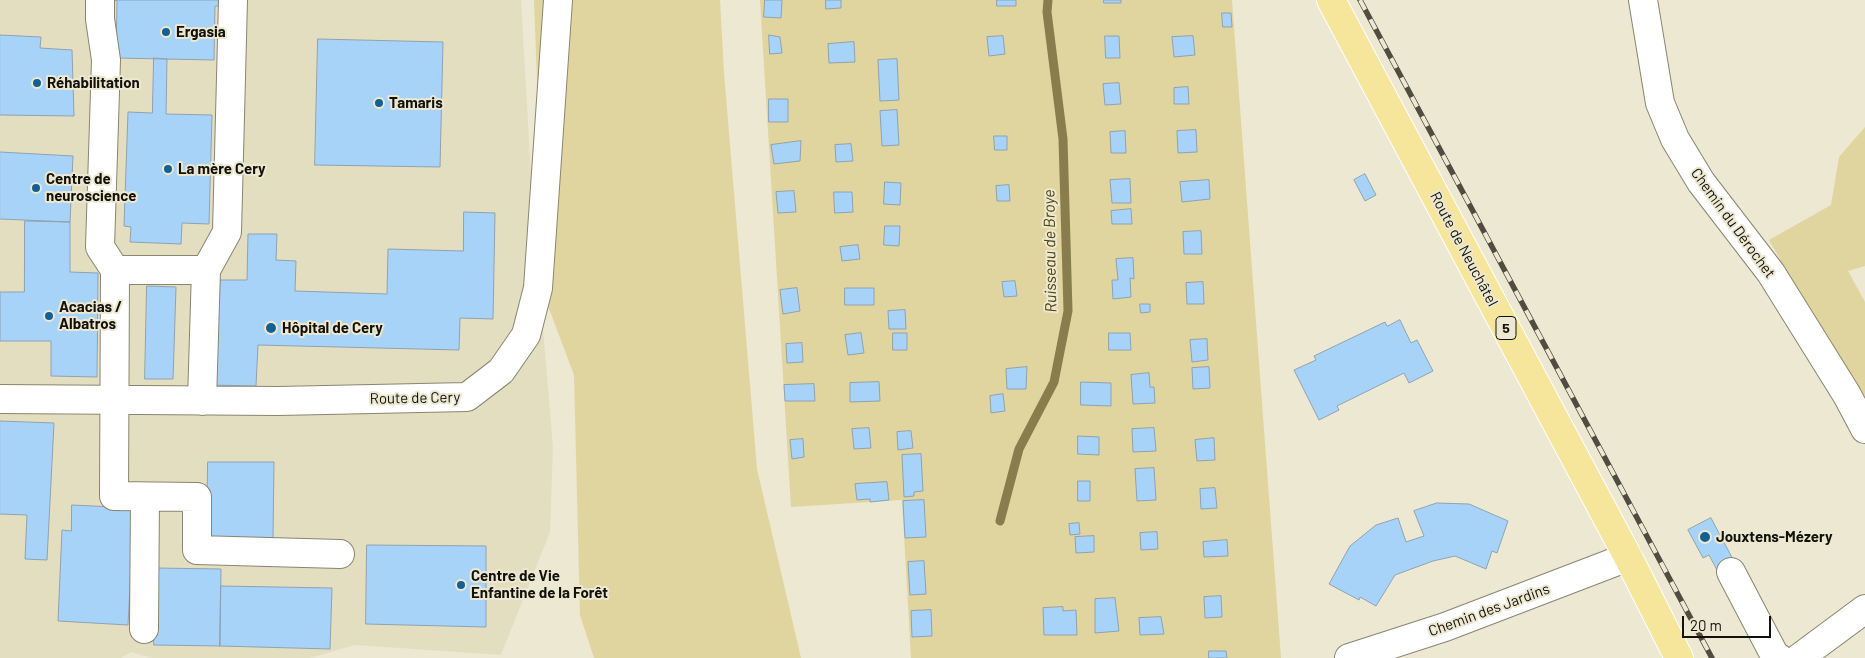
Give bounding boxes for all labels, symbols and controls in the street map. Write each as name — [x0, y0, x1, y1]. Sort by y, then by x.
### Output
place label: Ergasia — [176, 23, 226, 41]
marker: Ergasia — [160, 26, 172, 38]
place label: Réhabilitation — [47, 74, 140, 92]
marker: Réhabilitation — [31, 77, 43, 89]
place label: Tamaris — [389, 94, 443, 112]
marker: Tamaris — [373, 97, 385, 109]
place label: La mère Cery — [178, 160, 266, 178]
marker: La mère Cery — [162, 163, 174, 175]
street label: Chemin du Dérochet — [1687, 164, 1779, 282]
place label: Centre de neuroscience — [46, 170, 136, 205]
marker: Centre de neuroscience — [30, 182, 42, 194]
water label: Ruisseau de Broye — [1039, 189, 1061, 313]
street label: Route de Neuchâtel — [1426, 189, 1502, 309]
place label: Acacias / Albatros — [59, 298, 122, 333]
marker: Acacias / Albatros — [43, 310, 55, 322]
road number: 5 — [1496, 316, 1516, 339]
place label: Hôpital de Cery — [282, 319, 383, 337]
marker: Hôpital de Cery — [264, 321, 278, 335]
street label: Route de Cery — [370, 388, 460, 408]
place label: Jouxtens-Mézery — [1716, 528, 1832, 546]
marker: Jouxtens-Mézery — [1698, 530, 1712, 544]
place label: Centre de Vie Enfantine de la Forêt — [471, 567, 608, 602]
marker: Centre de Vie Enfantine de la Forêt — [455, 579, 467, 591]
street label: Chemin des Jardins — [1426, 580, 1552, 640]
scale bar — [1685, 606, 1774, 638]
text: 20 m — [1690, 616, 1722, 634]

